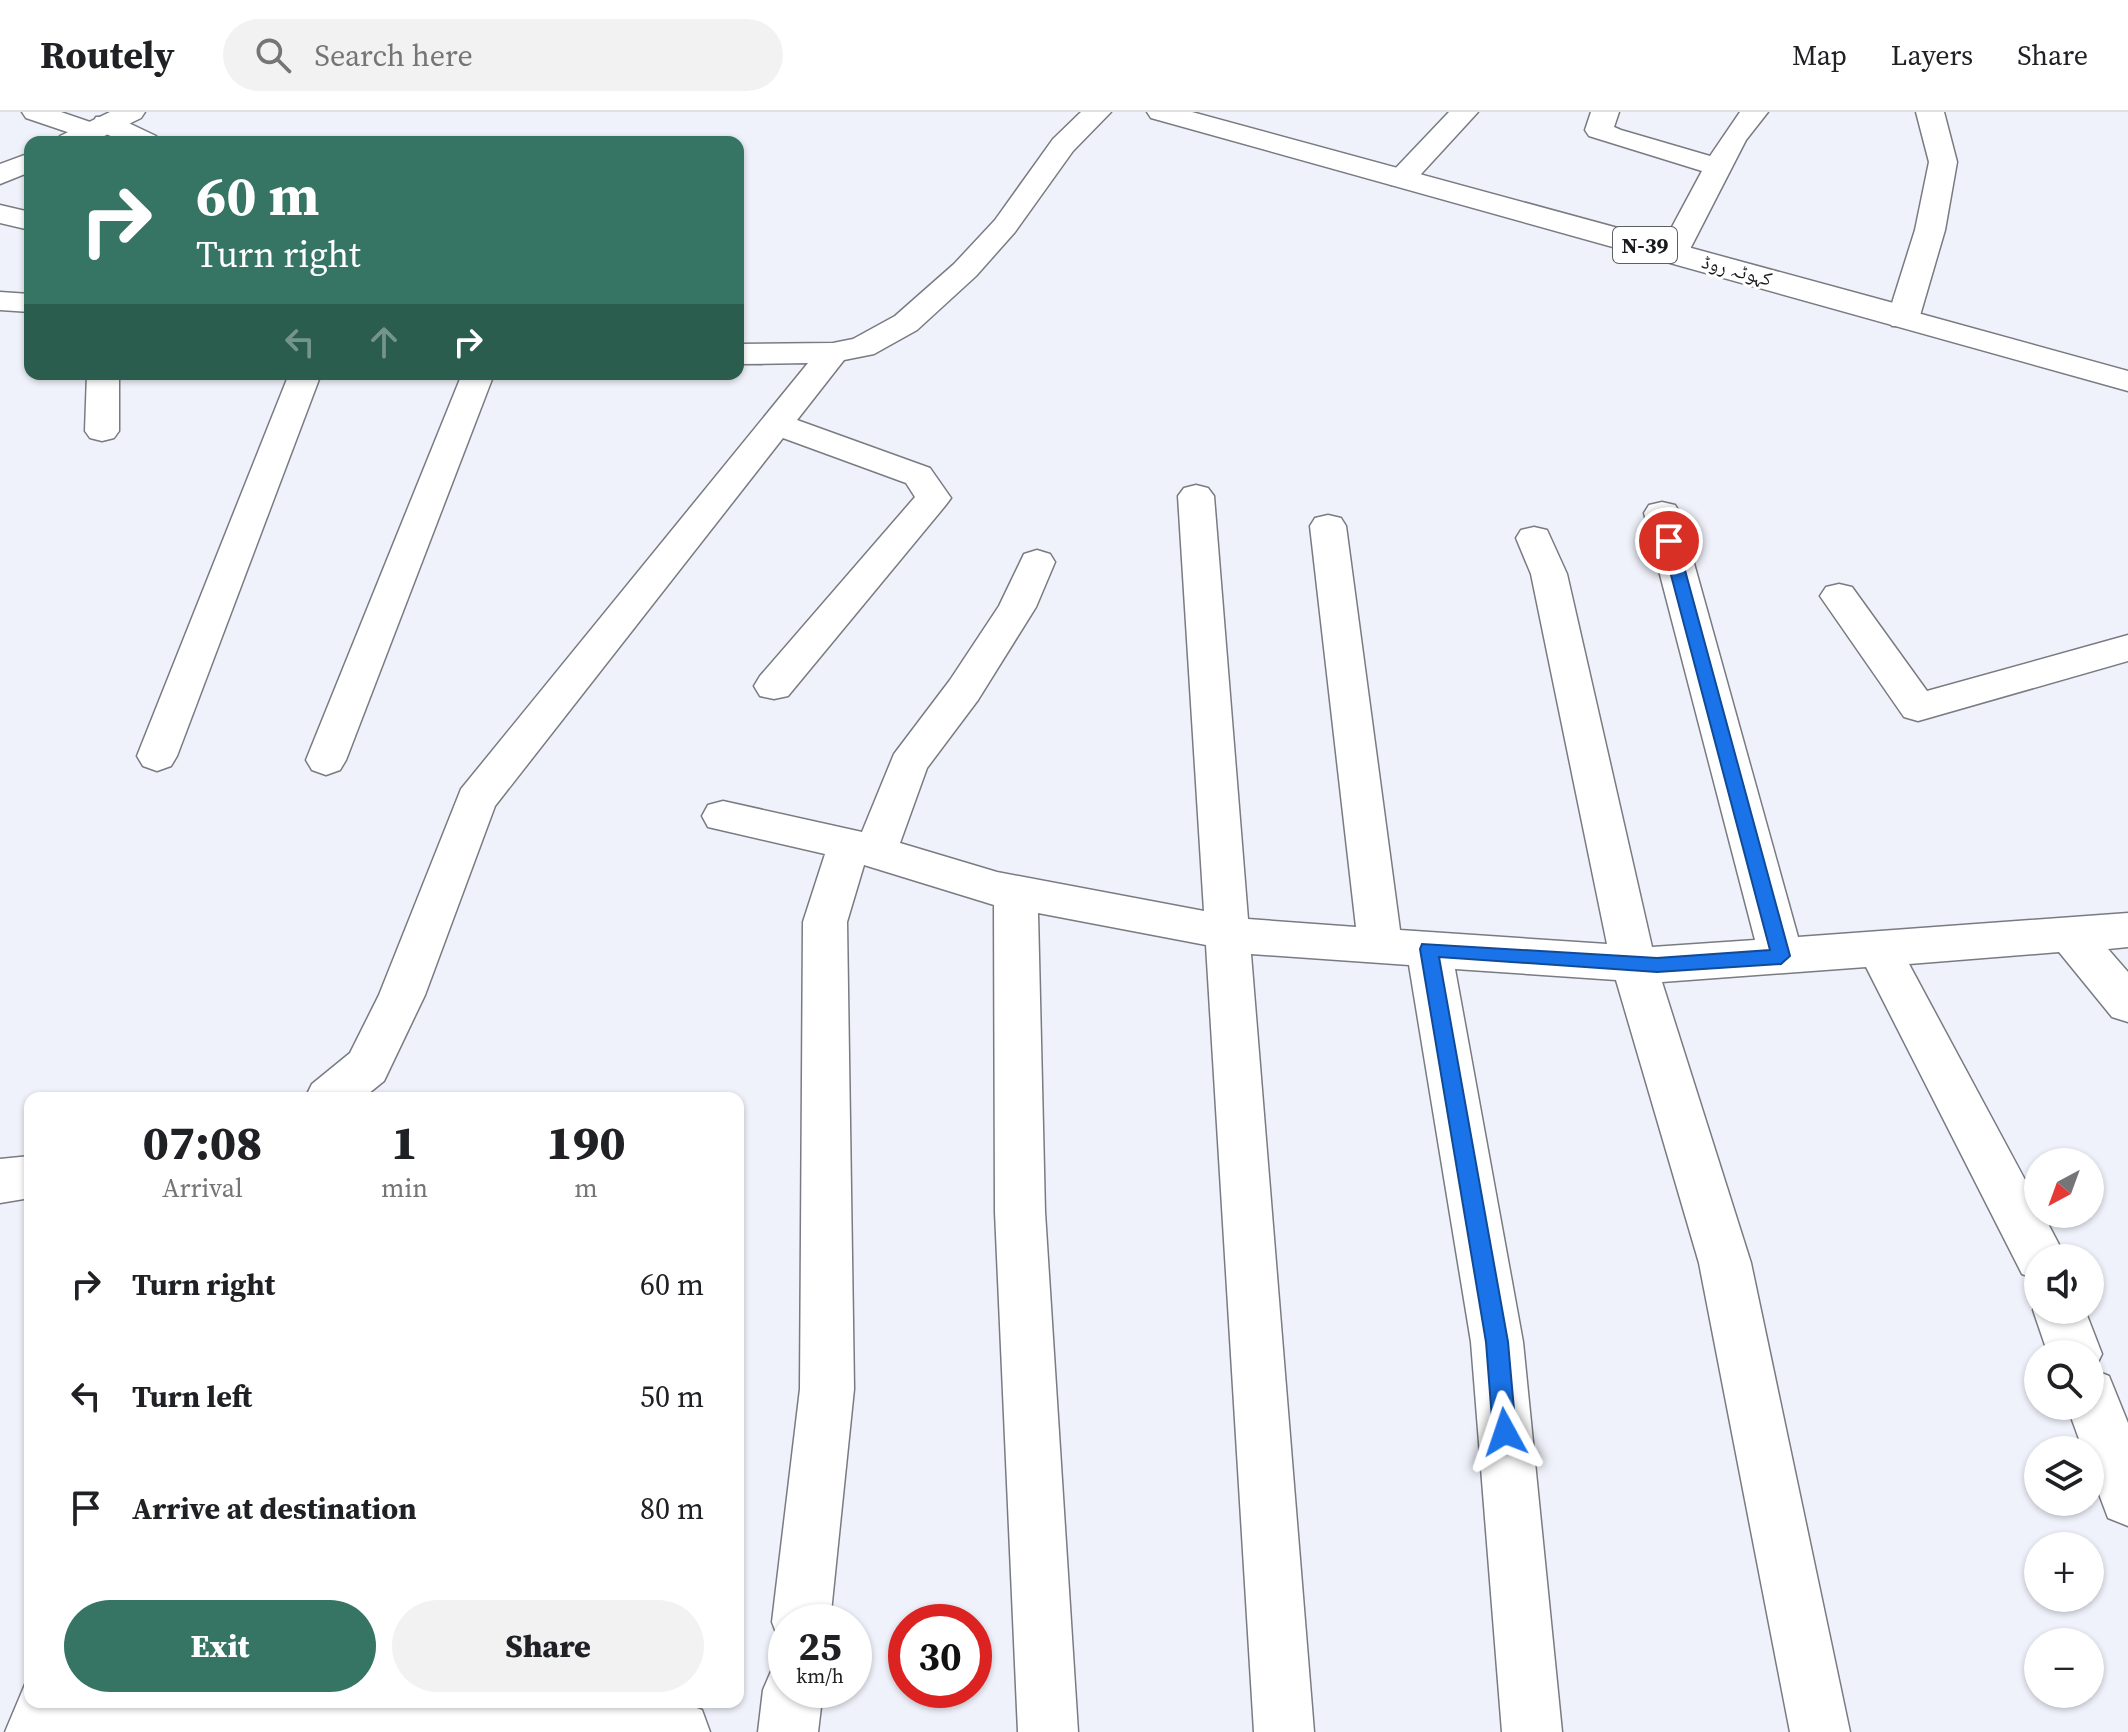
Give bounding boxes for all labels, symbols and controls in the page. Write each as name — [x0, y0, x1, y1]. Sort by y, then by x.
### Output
search box — [223, 19, 783, 91]
text: Routely — [40, 29, 175, 81]
icon: search — [251, 33, 295, 77]
text: Search here — [315, 35, 473, 76]
text: Map — [1792, 36, 1847, 74]
text: Layers — [1891, 36, 1973, 74]
text: Share — [2017, 36, 2088, 74]
text: 60 m — [196, 157, 319, 234]
icon: right — [64, 168, 168, 272]
road number: N-39 — [1613, 227, 1677, 263]
text: Turn right — [196, 230, 361, 279]
street label: کہوٹہ روڈ — [1699, 247, 1775, 293]
icon: left — [278, 320, 322, 364]
icon: ahead — [362, 320, 406, 364]
icon: right — [446, 320, 490, 364]
pin — [1635, 507, 1703, 575]
icon: arrive — [1647, 519, 1691, 563]
text: 07:08 — [142, 1109, 263, 1175]
text: 1 — [391, 1109, 418, 1175]
text: 190 — [546, 1109, 626, 1175]
north arrow — [2024, 1148, 2104, 1228]
map controls — [2024, 1148, 2104, 1708]
text: Arrival — [162, 1170, 243, 1206]
text: min — [381, 1170, 428, 1206]
text: m — [574, 1170, 598, 1206]
button: sound — [2024, 1244, 2104, 1324]
icon: right — [64, 1262, 108, 1306]
text: Turn right — [132, 1264, 275, 1305]
text: 60 m — [640, 1264, 704, 1305]
button: search — [2024, 1340, 2104, 1420]
icon: left — [64, 1374, 108, 1418]
text: Turn left — [132, 1376, 252, 1417]
text: 50 m — [640, 1376, 704, 1417]
position arrow — [1463, 1390, 1547, 1474]
button: layers — [2024, 1436, 2104, 1516]
icon: arrive — [64, 1486, 108, 1530]
text: Arrive at destination — [132, 1488, 417, 1529]
text: 80 m — [640, 1488, 704, 1529]
button: + — [2024, 1532, 2104, 1612]
button: Exit — [64, 1600, 376, 1692]
button: Share — [392, 1600, 704, 1692]
speed limit sign: 30 — [888, 1604, 992, 1708]
text: 25 — [798, 1619, 842, 1673]
button: − — [2024, 1628, 2104, 1708]
text: km/h — [796, 1662, 844, 1690]

